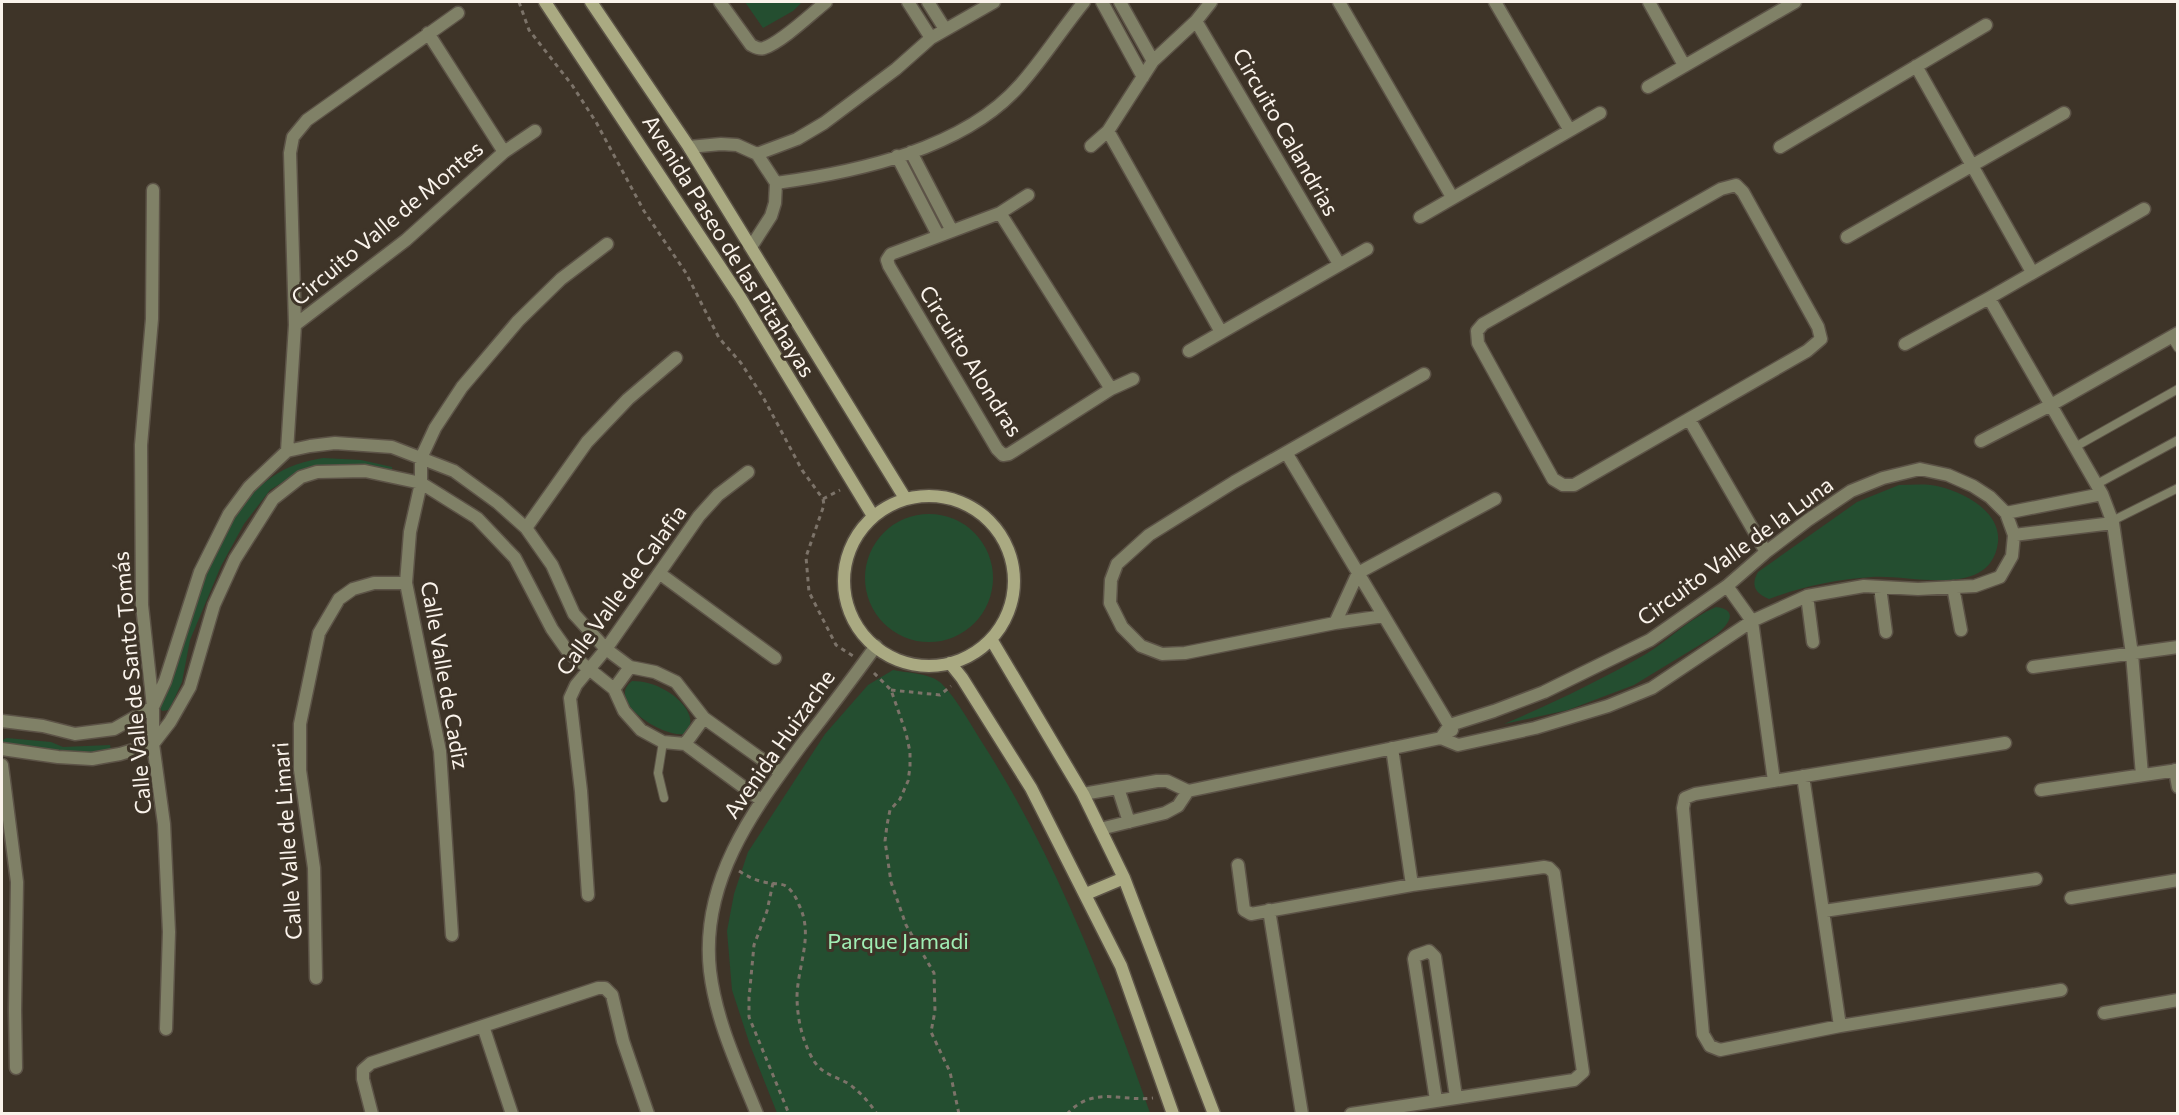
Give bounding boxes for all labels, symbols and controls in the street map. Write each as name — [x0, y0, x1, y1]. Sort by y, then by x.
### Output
street label: Circuito Calandrias — [1227, 43, 1345, 220]
street label: Avenida Paseo de las Pitahayas — [637, 110, 821, 382]
street label: Circuito Valle de Montes — [285, 134, 488, 311]
street label: Circuito Alondras — [914, 280, 1029, 441]
street label: Circuito Valle de la Luna — [1632, 470, 1838, 631]
street label: Calle Valle de Calafia — [550, 499, 691, 680]
street label: Calle Valle de Santo Tomás — [107, 550, 156, 816]
street label: Calle Valle de Cadiz — [416, 579, 475, 771]
street label: Avenida Huizache — [717, 664, 840, 823]
street label: Calle Valle de Limari — [266, 741, 307, 941]
park label: Parque Jamadi — [827, 927, 969, 954]

